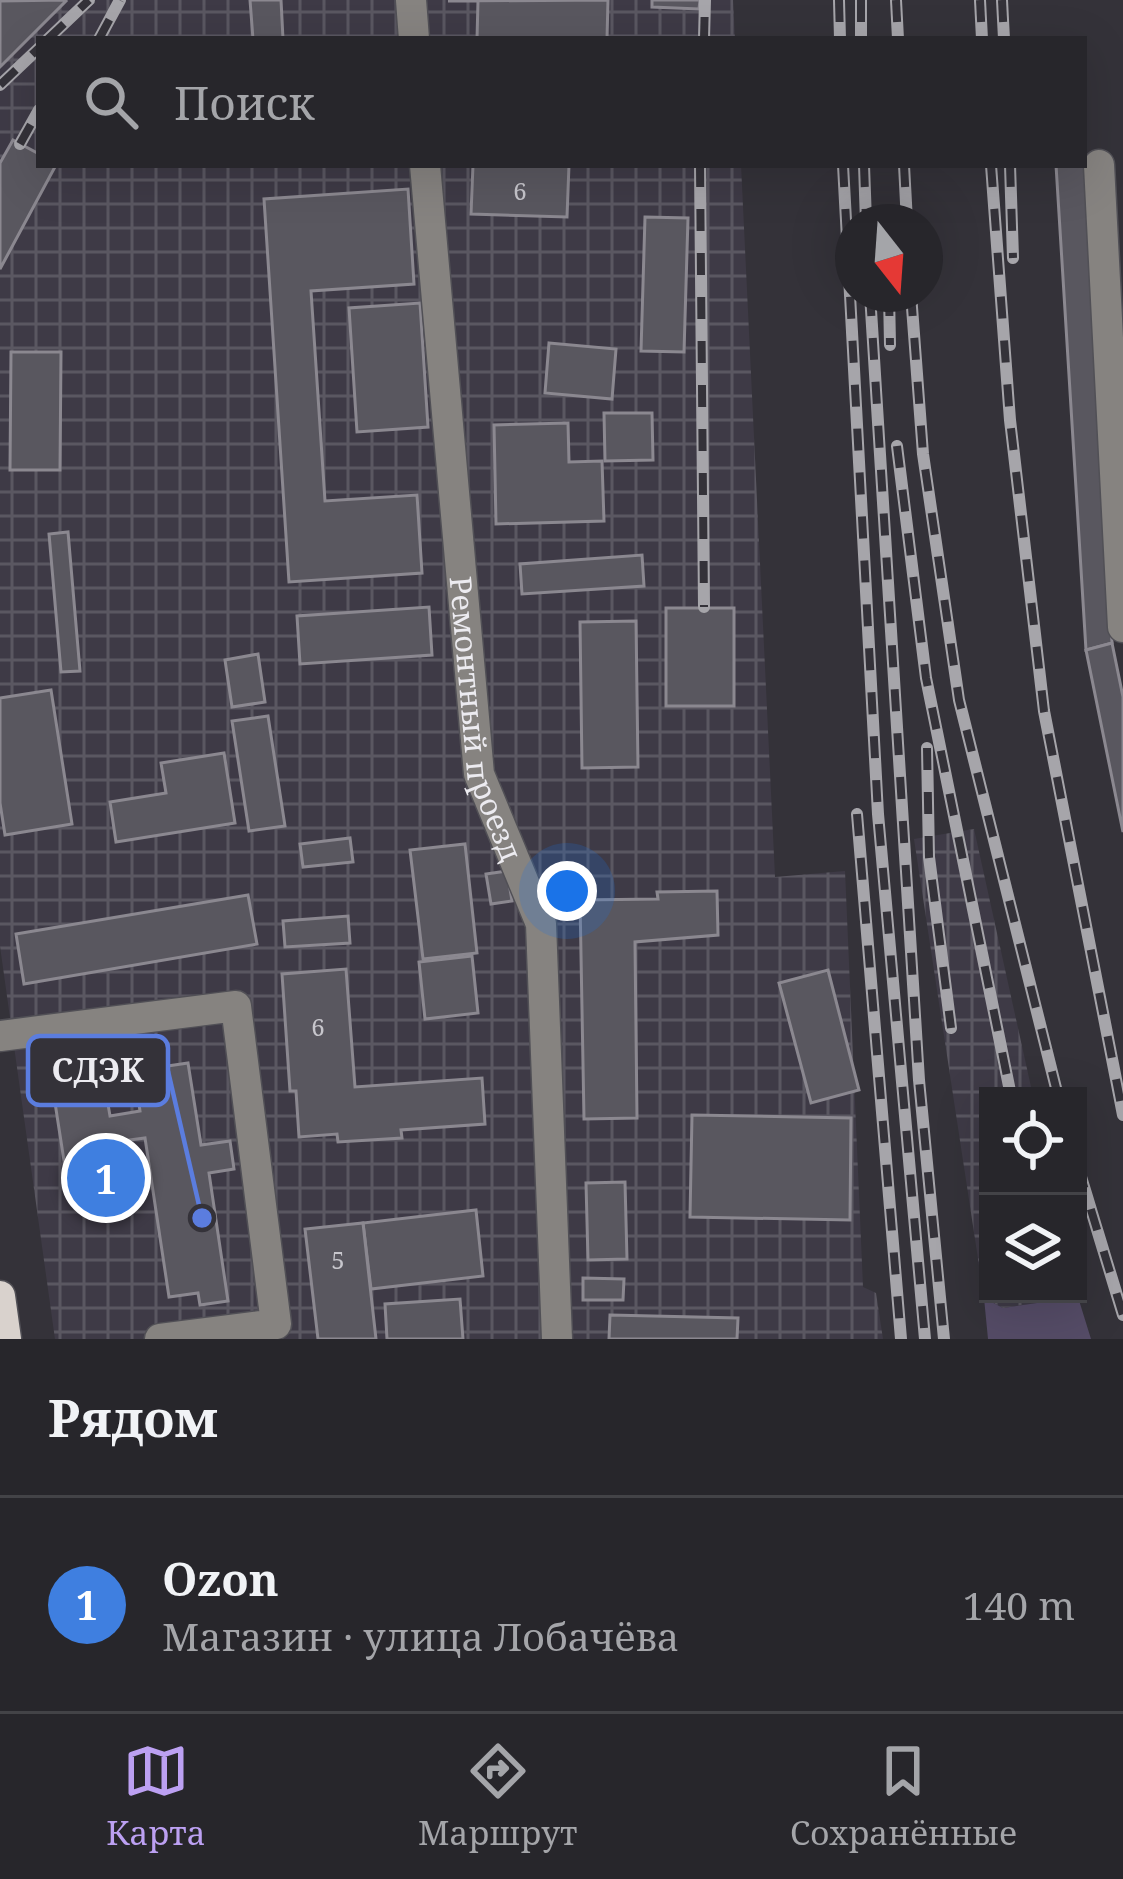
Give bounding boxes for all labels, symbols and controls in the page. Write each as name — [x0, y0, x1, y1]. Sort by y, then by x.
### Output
search box — [36, 36, 1087, 168]
icon: search — [78, 69, 144, 135]
text: Поиск — [174, 72, 315, 133]
house number: 6 — [513, 174, 527, 207]
north arrow — [835, 204, 943, 312]
street label: Ремонтный проезд — [441, 574, 533, 867]
your location — [537, 861, 597, 921]
house number: 6 — [311, 1010, 325, 1043]
callout: СДЭК — [28, 1036, 168, 1105]
text: СДЭК — [52, 1047, 145, 1092]
map controls — [979, 1087, 1087, 1303]
button: locate — [979, 1087, 1087, 1195]
pin: 1 — [67, 1133, 145, 1223]
button: layers — [979, 1195, 1087, 1303]
house number: 5 — [331, 1243, 345, 1276]
text: Рядом — [48, 1382, 218, 1452]
text: Ozon — [162, 1548, 279, 1609]
text: 1 — [76, 1578, 98, 1631]
text: 140 m — [963, 1578, 1075, 1631]
text: Магазин · улица Лобачёва — [162, 1609, 679, 1662]
tab: Карта — [106, 1738, 206, 1855]
tab: Маршрут — [418, 1738, 578, 1855]
tab: Сохранённые — [790, 1738, 1017, 1855]

